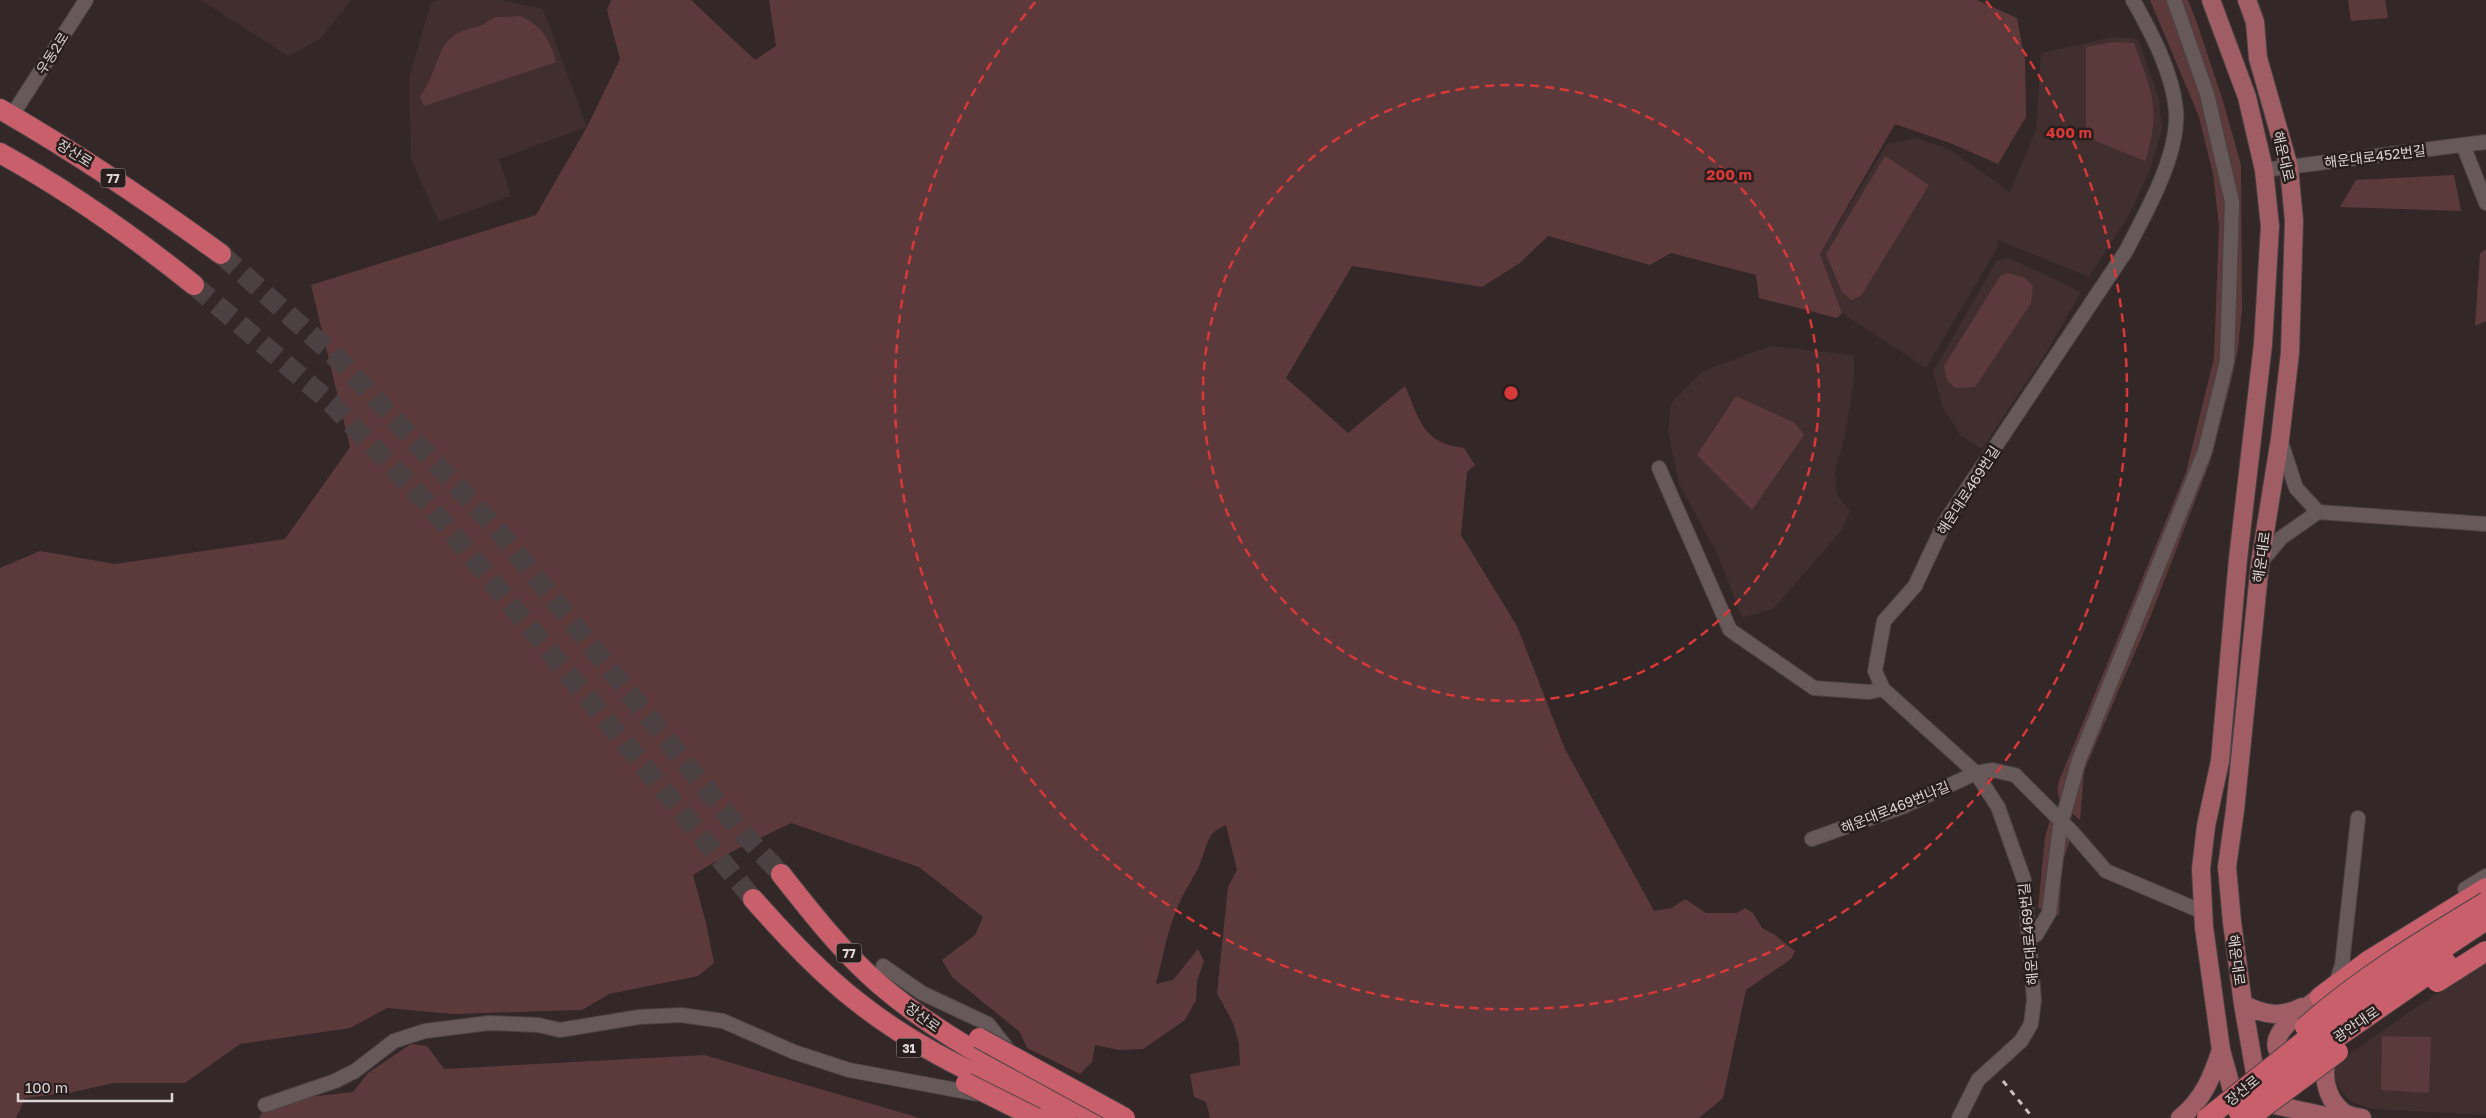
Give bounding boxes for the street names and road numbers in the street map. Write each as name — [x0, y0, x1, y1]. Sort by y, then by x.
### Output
street label: 우동2로 — [32, 29, 72, 77]
street label: 해운대로 — [2270, 129, 2298, 183]
street label: 장산로 — [54, 136, 96, 171]
street label: 해운대로452번길 — [2323, 141, 2427, 171]
road number: 77 — [100, 168, 126, 188]
street label: 해운대로469번길 — [1933, 442, 2003, 538]
street label: 해운대로 — [2249, 530, 2273, 584]
street label: 해운대로469번나길 — [1838, 777, 1952, 837]
street label: 해운대로469번길 — [2015, 882, 2041, 986]
street label: 해운대로 — [2225, 933, 2249, 987]
road number: 77 — [836, 944, 862, 962]
street label: 장산로 — [902, 999, 944, 1035]
street label: 광안대로 — [2330, 1002, 2382, 1045]
road number: 31 — [896, 1038, 922, 1058]
street label: 장산로 — [2222, 1071, 2262, 1109]

